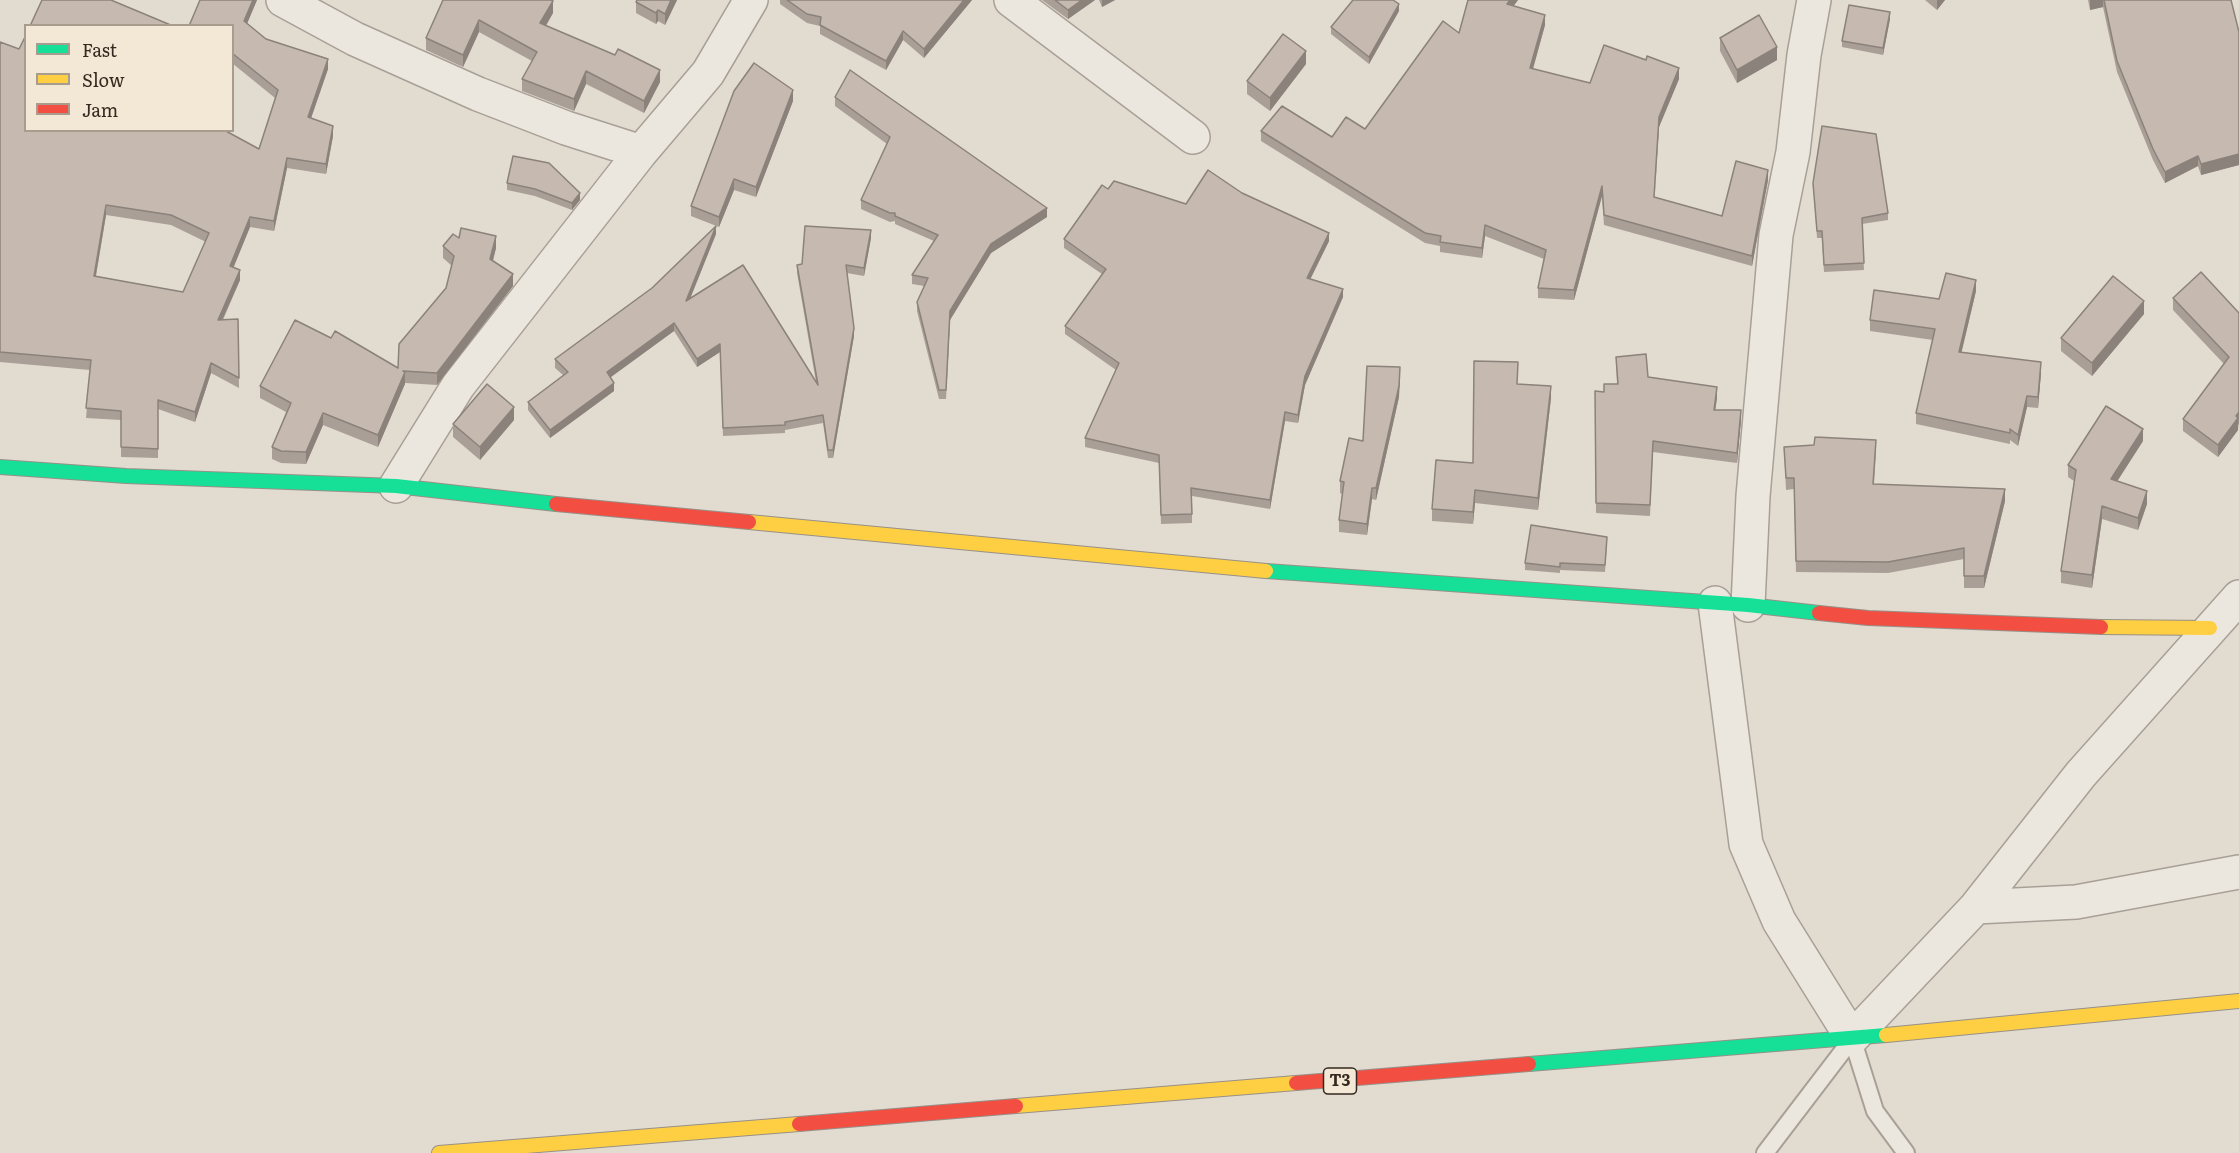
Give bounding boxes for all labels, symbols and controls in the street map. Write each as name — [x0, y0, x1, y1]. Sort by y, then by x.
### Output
legend — [24, 24, 234, 132]
text: Fast — [82, 36, 117, 63]
text: Slow — [82, 66, 124, 93]
text: Jam — [82, 96, 118, 123]
road number: T3 — [1324, 1068, 1356, 1094]

